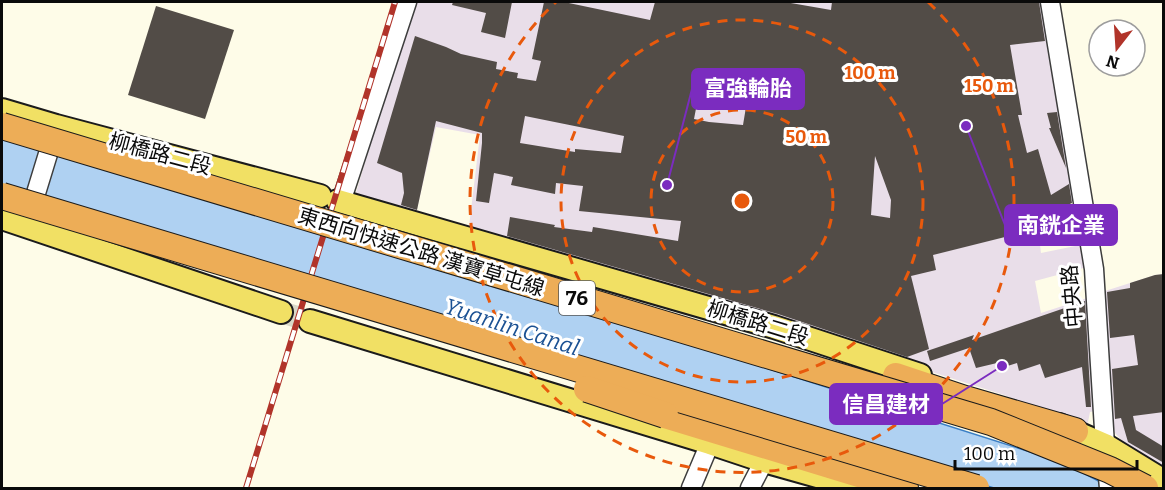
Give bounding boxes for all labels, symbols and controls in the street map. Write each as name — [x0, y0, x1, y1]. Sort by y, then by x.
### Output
north arrow — [1087, 18, 1147, 78]
text: N — [1104, 51, 1121, 73]
text: 100 m — [844, 62, 896, 84]
callout: 富強輪胎 — [692, 69, 804, 109]
text: 富強輪胎 — [704, 75, 792, 102]
text: 150 m — [964, 75, 1014, 97]
text: 50 m — [785, 126, 827, 148]
street label: 柳橋路二段 — [106, 128, 214, 180]
centre of rings — [732, 191, 752, 211]
street label: 東西向快速公路 漢寶草屯線 — [295, 202, 547, 302]
callout: 南銧企業 — [1005, 205, 1117, 245]
text: 南銧企業 — [1017, 212, 1105, 239]
street label: 中央路 — [1056, 263, 1088, 329]
road number: 76 — [559, 281, 595, 315]
water label: Yuanlin Canal — [441, 293, 583, 361]
street label: 柳橋路二段 — [704, 295, 812, 351]
callout: 信昌建材 — [830, 384, 942, 424]
text: 信昌建材 — [842, 391, 930, 418]
scale bar — [955, 433, 1136, 471]
text: 100 m — [964, 443, 1015, 465]

